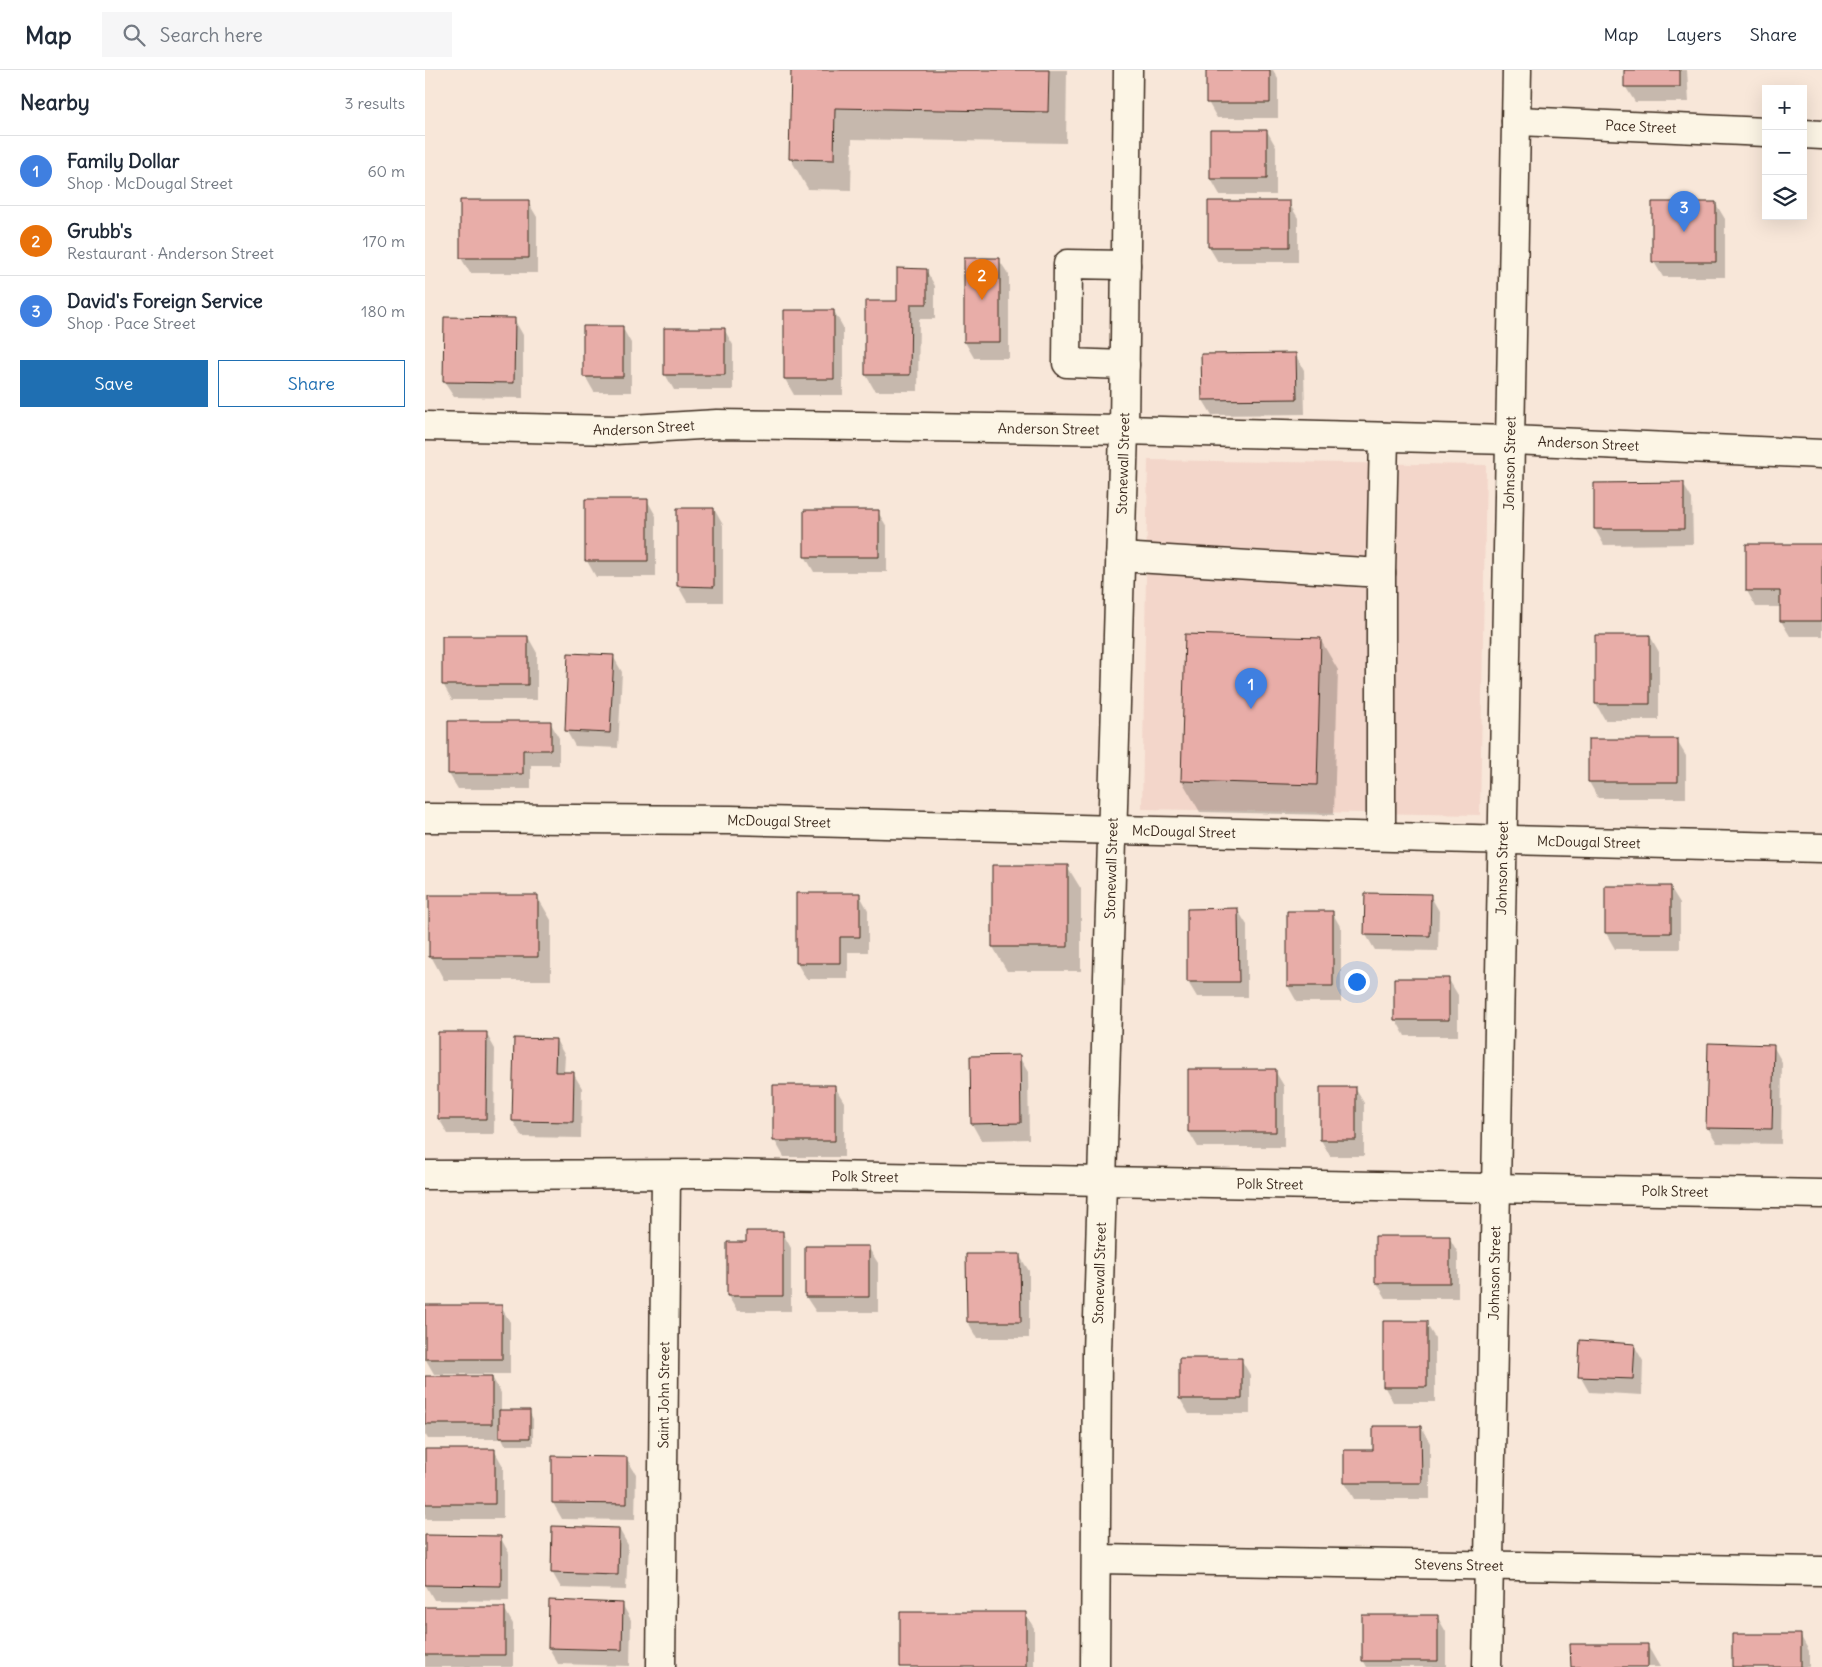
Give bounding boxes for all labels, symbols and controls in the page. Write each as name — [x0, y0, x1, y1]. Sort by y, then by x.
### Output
search box — [102, 12, 452, 57]
text: Map — [25, 20, 72, 50]
icon: search — [120, 21, 148, 49]
text: Search here — [160, 23, 263, 47]
text: Map — [1603, 23, 1638, 46]
text: Layers — [1666, 23, 1722, 46]
text: Share — [1750, 23, 1797, 46]
map controls — [1762, 85, 1807, 220]
button: + — [1762, 85, 1807, 130]
text: Nearby — [20, 89, 90, 116]
text: 3 results — [345, 93, 405, 113]
street label: Pace Street — [1605, 116, 1677, 137]
button: − — [1762, 130, 1807, 175]
text: Family Dollar — [67, 149, 179, 173]
text: 1 — [33, 161, 39, 181]
text: 60 m — [367, 161, 405, 181]
text: Shop · McDougal Street — [67, 173, 233, 193]
button: layers — [1762, 175, 1807, 220]
pin: 3 — [1668, 191, 1700, 232]
text: Grubb's — [67, 219, 132, 243]
text: 2 — [32, 231, 40, 251]
text: 170 m — [362, 231, 405, 251]
text: Restaurant · Anderson Street — [67, 243, 274, 263]
pin: 2 — [966, 259, 998, 300]
text: David's Foreign Service — [67, 289, 263, 313]
text: 3 — [31, 301, 41, 321]
text: 180 m — [361, 301, 405, 321]
text: Shop · Pace Street — [67, 313, 196, 333]
button: Save — [20, 360, 208, 407]
button: Share — [218, 360, 405, 407]
street label: Stonewall Street — [1113, 412, 1133, 515]
street label: Anderson Street — [593, 416, 695, 439]
street label: Johnson Street — [1500, 416, 1520, 510]
street label: Anderson Street — [998, 419, 1100, 439]
street label: Anderson Street — [1537, 432, 1640, 455]
pin: 1 — [1235, 668, 1267, 709]
street label: McDougal Street — [727, 811, 831, 832]
street label: Stonewall Street — [1101, 817, 1122, 919]
street label: McDougal Street — [1132, 821, 1236, 842]
street label: Johnson Street — [1492, 821, 1512, 915]
street label: McDougal Street — [1537, 832, 1641, 852]
your location — [1344, 969, 1370, 995]
street label: Polk Street — [831, 1167, 899, 1186]
street label: Polk Street — [1236, 1174, 1304, 1194]
street label: Polk Street — [1641, 1182, 1709, 1201]
street label: Stonewall Street — [1089, 1222, 1110, 1324]
street label: Johnson Street — [1485, 1226, 1504, 1320]
street label: Saint John Street — [654, 1341, 673, 1449]
street label: Stevens Street — [1414, 1555, 1504, 1575]

